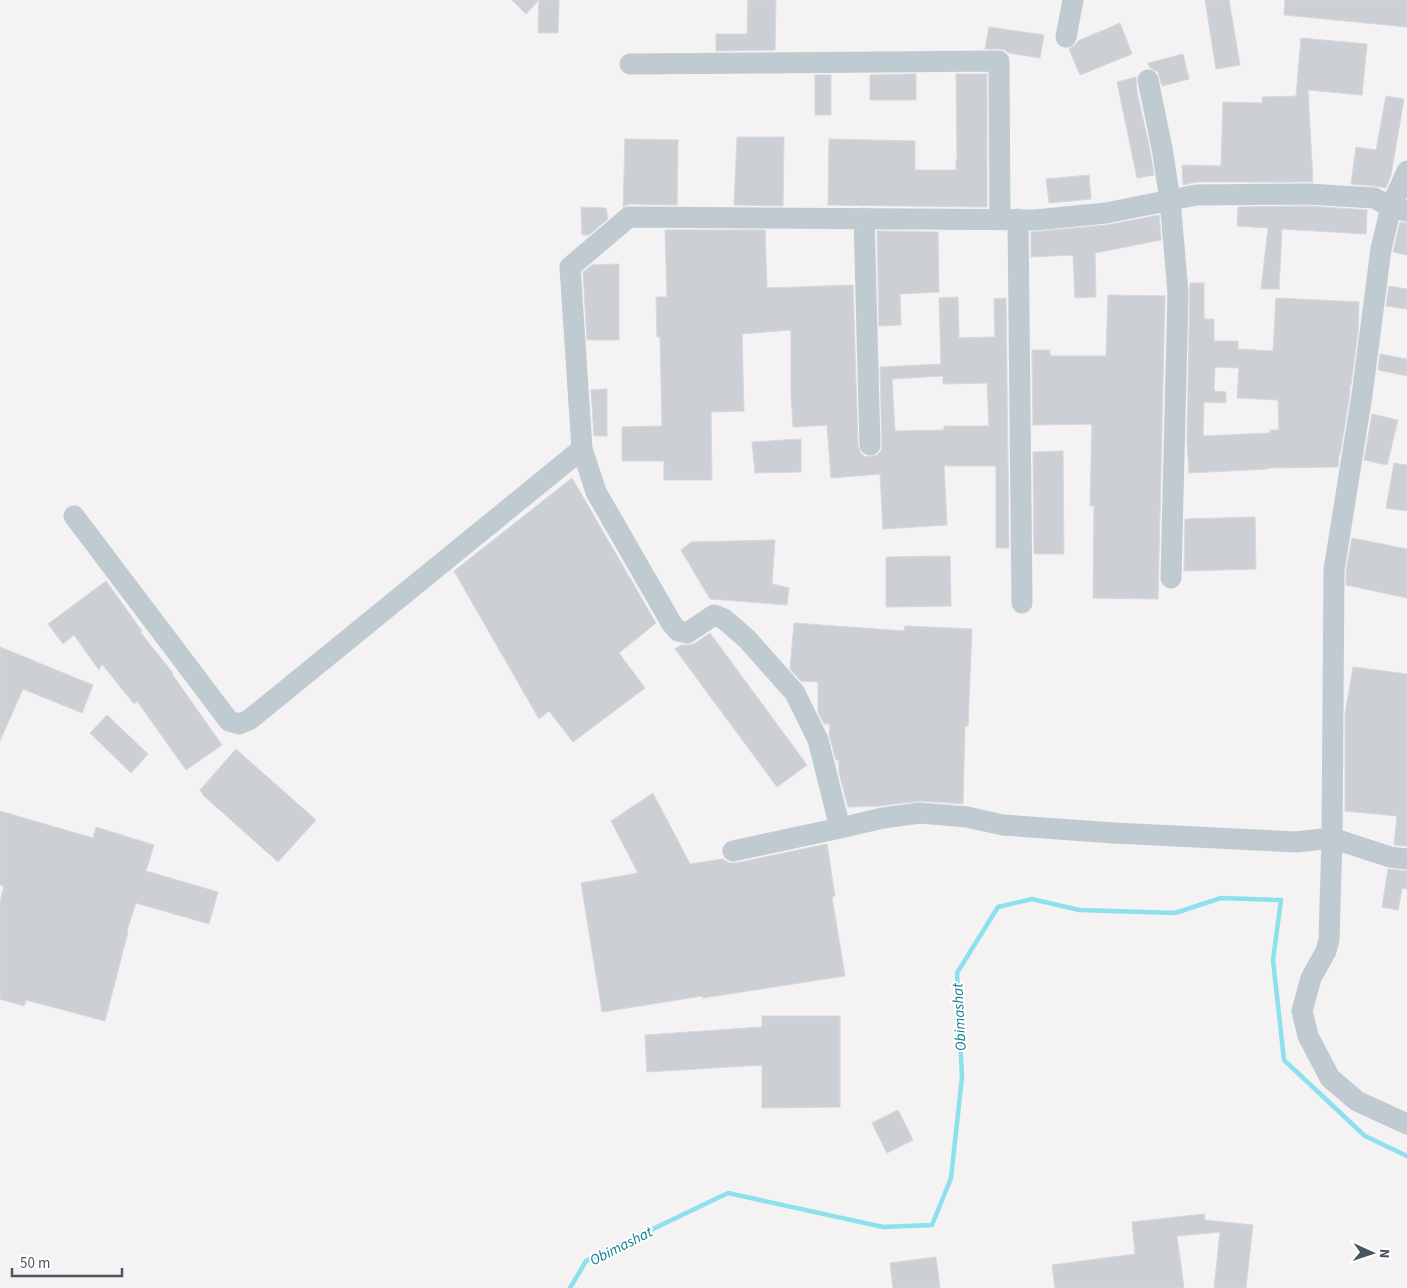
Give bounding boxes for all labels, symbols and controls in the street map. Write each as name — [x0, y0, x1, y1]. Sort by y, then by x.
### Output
water label: Obimashat — [947, 981, 972, 1051]
water label: Obimashat — [586, 1221, 657, 1271]
north arrow — [1347, 1228, 1397, 1278]
scale bar — [12, 1246, 122, 1278]
text: N — [1374, 1248, 1394, 1259]
text: 50 m — [20, 1253, 50, 1274]

